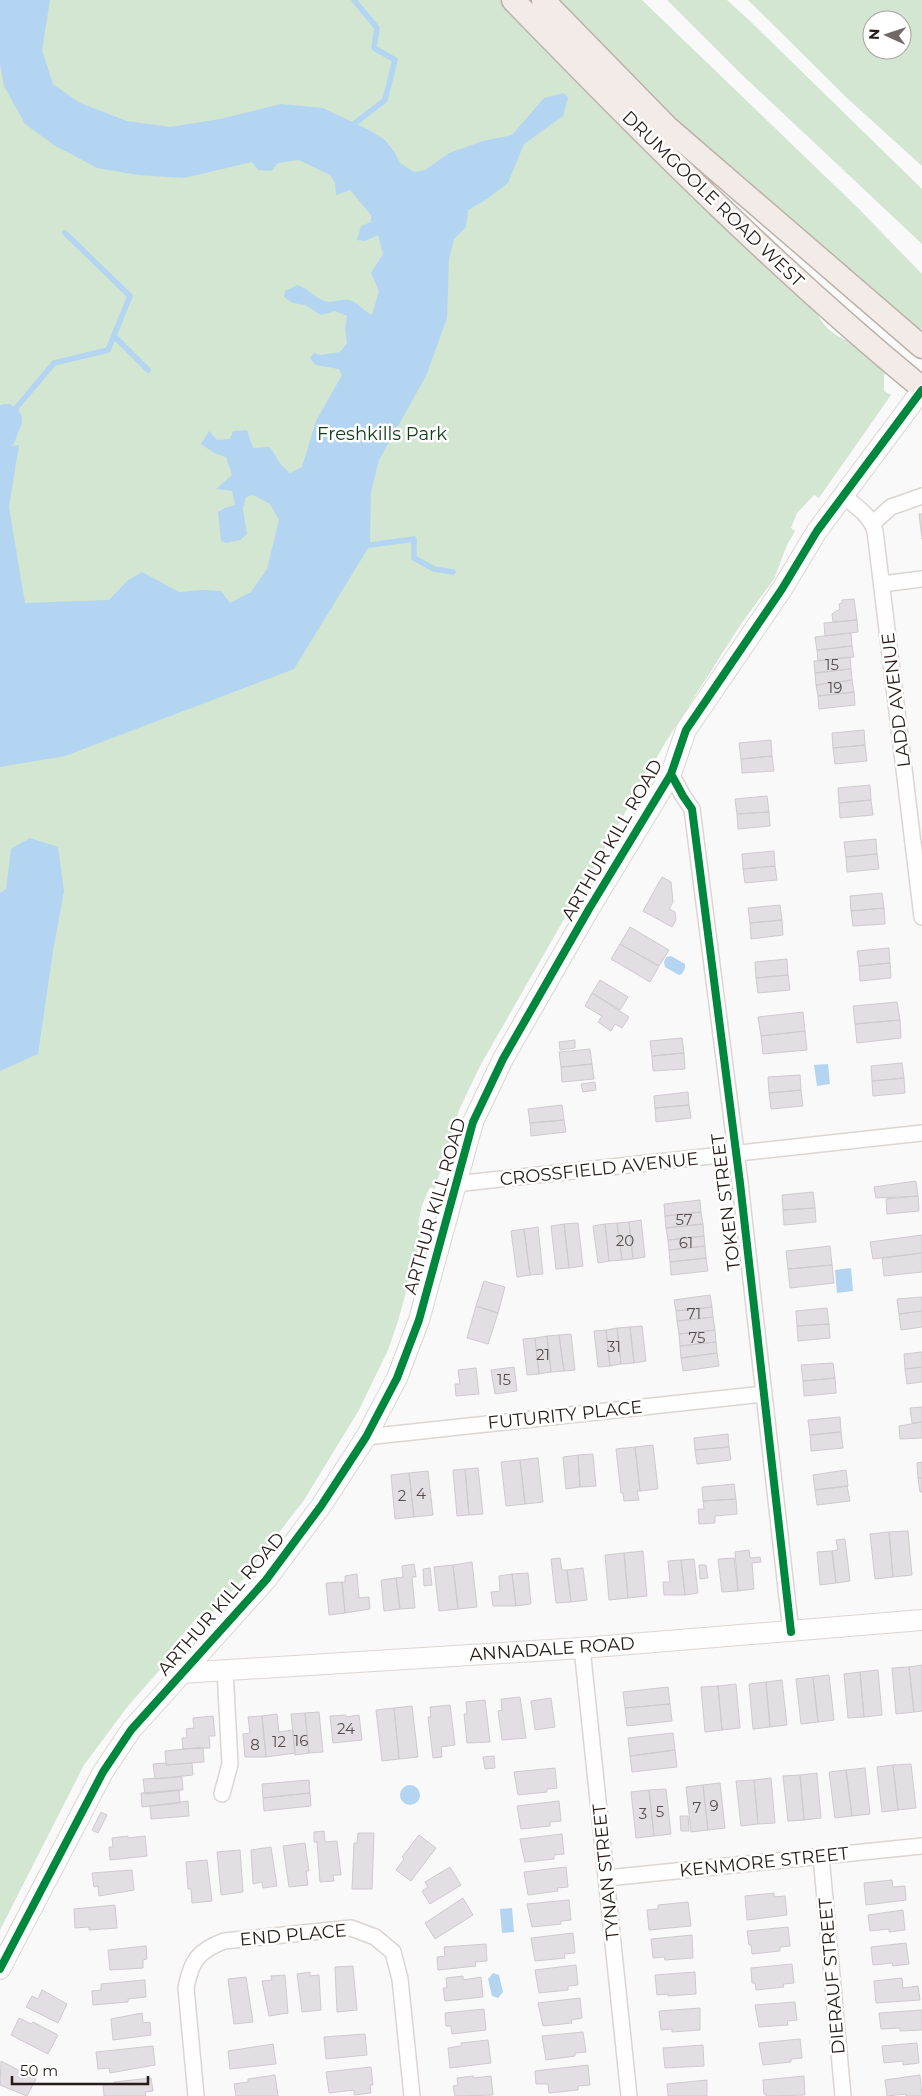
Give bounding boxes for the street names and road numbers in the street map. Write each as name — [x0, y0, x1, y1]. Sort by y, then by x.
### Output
street label: DRUMGOOLE ROAD WEST — [618, 106, 809, 292]
street label: LADD AVENUE — [877, 631, 915, 769]
street label: ARTHUR KILL ROAD — [557, 755, 667, 925]
street label: ARTHUR KILL ROAD — [399, 1115, 471, 1297]
street label: TOKEN STREET — [707, 1131, 745, 1272]
street label: CROSSFIELD AVENUE — [499, 1148, 699, 1190]
street label: FUTURITY PLACE — [487, 1396, 643, 1434]
street label: ARTHUR KILL ROAD — [153, 1528, 289, 1680]
street label: ANNADALE ROAD — [469, 1632, 635, 1666]
street label: TYNAN STREET — [588, 1802, 624, 1941]
street label: KENMORE STREET — [678, 1842, 850, 1882]
street label: DIERAUF STREET — [814, 1896, 850, 2055]
street label: END PLACE — [239, 1919, 347, 1951]

